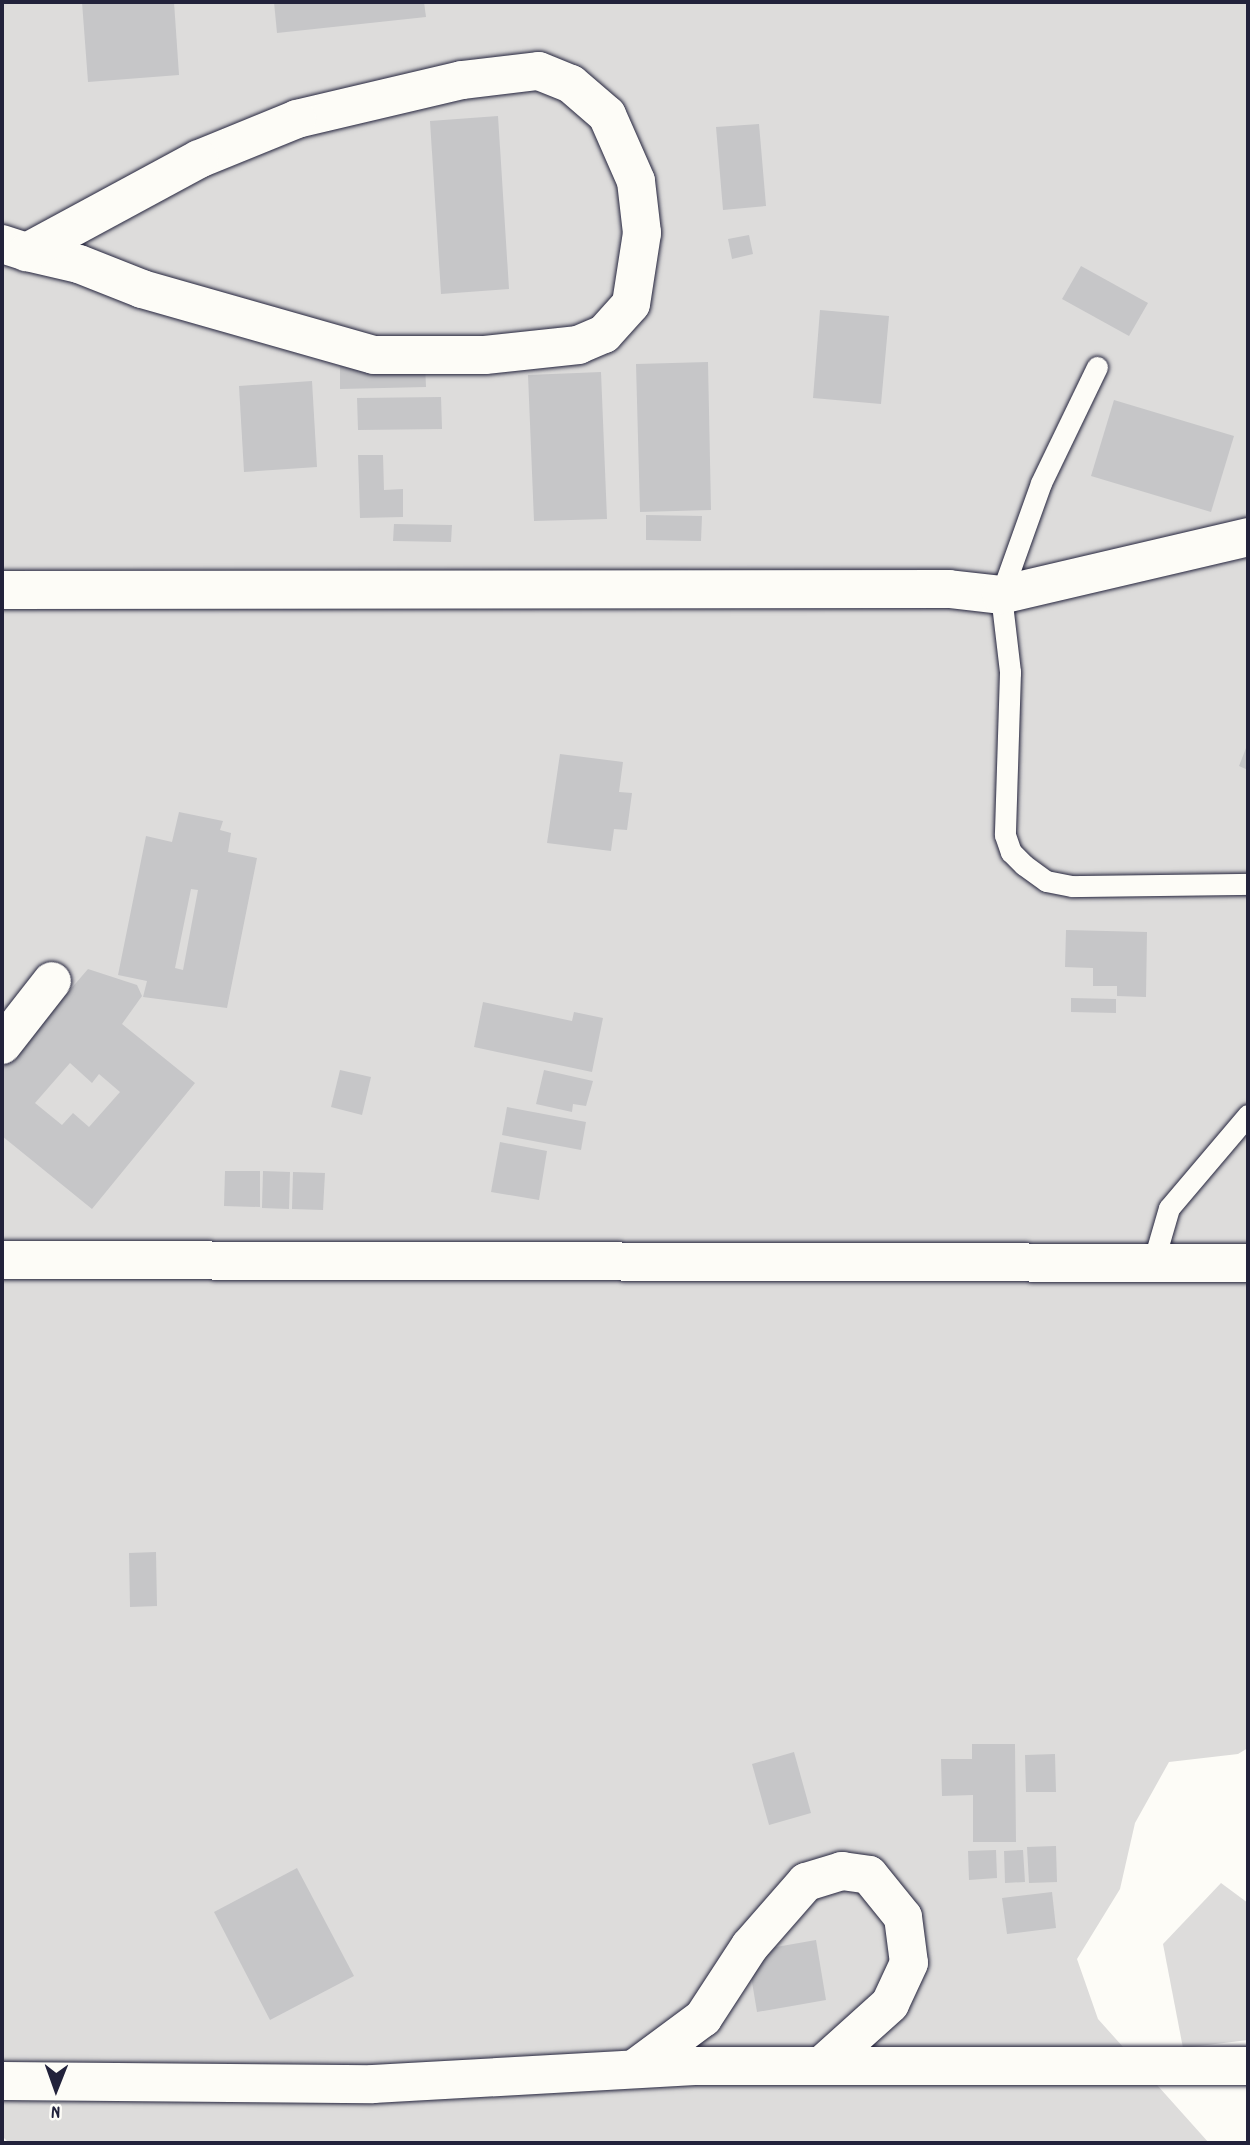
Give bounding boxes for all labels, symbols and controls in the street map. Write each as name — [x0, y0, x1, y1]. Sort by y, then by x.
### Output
north arrow — [21, 2054, 91, 2124]
text: N — [51, 2097, 61, 2124]

